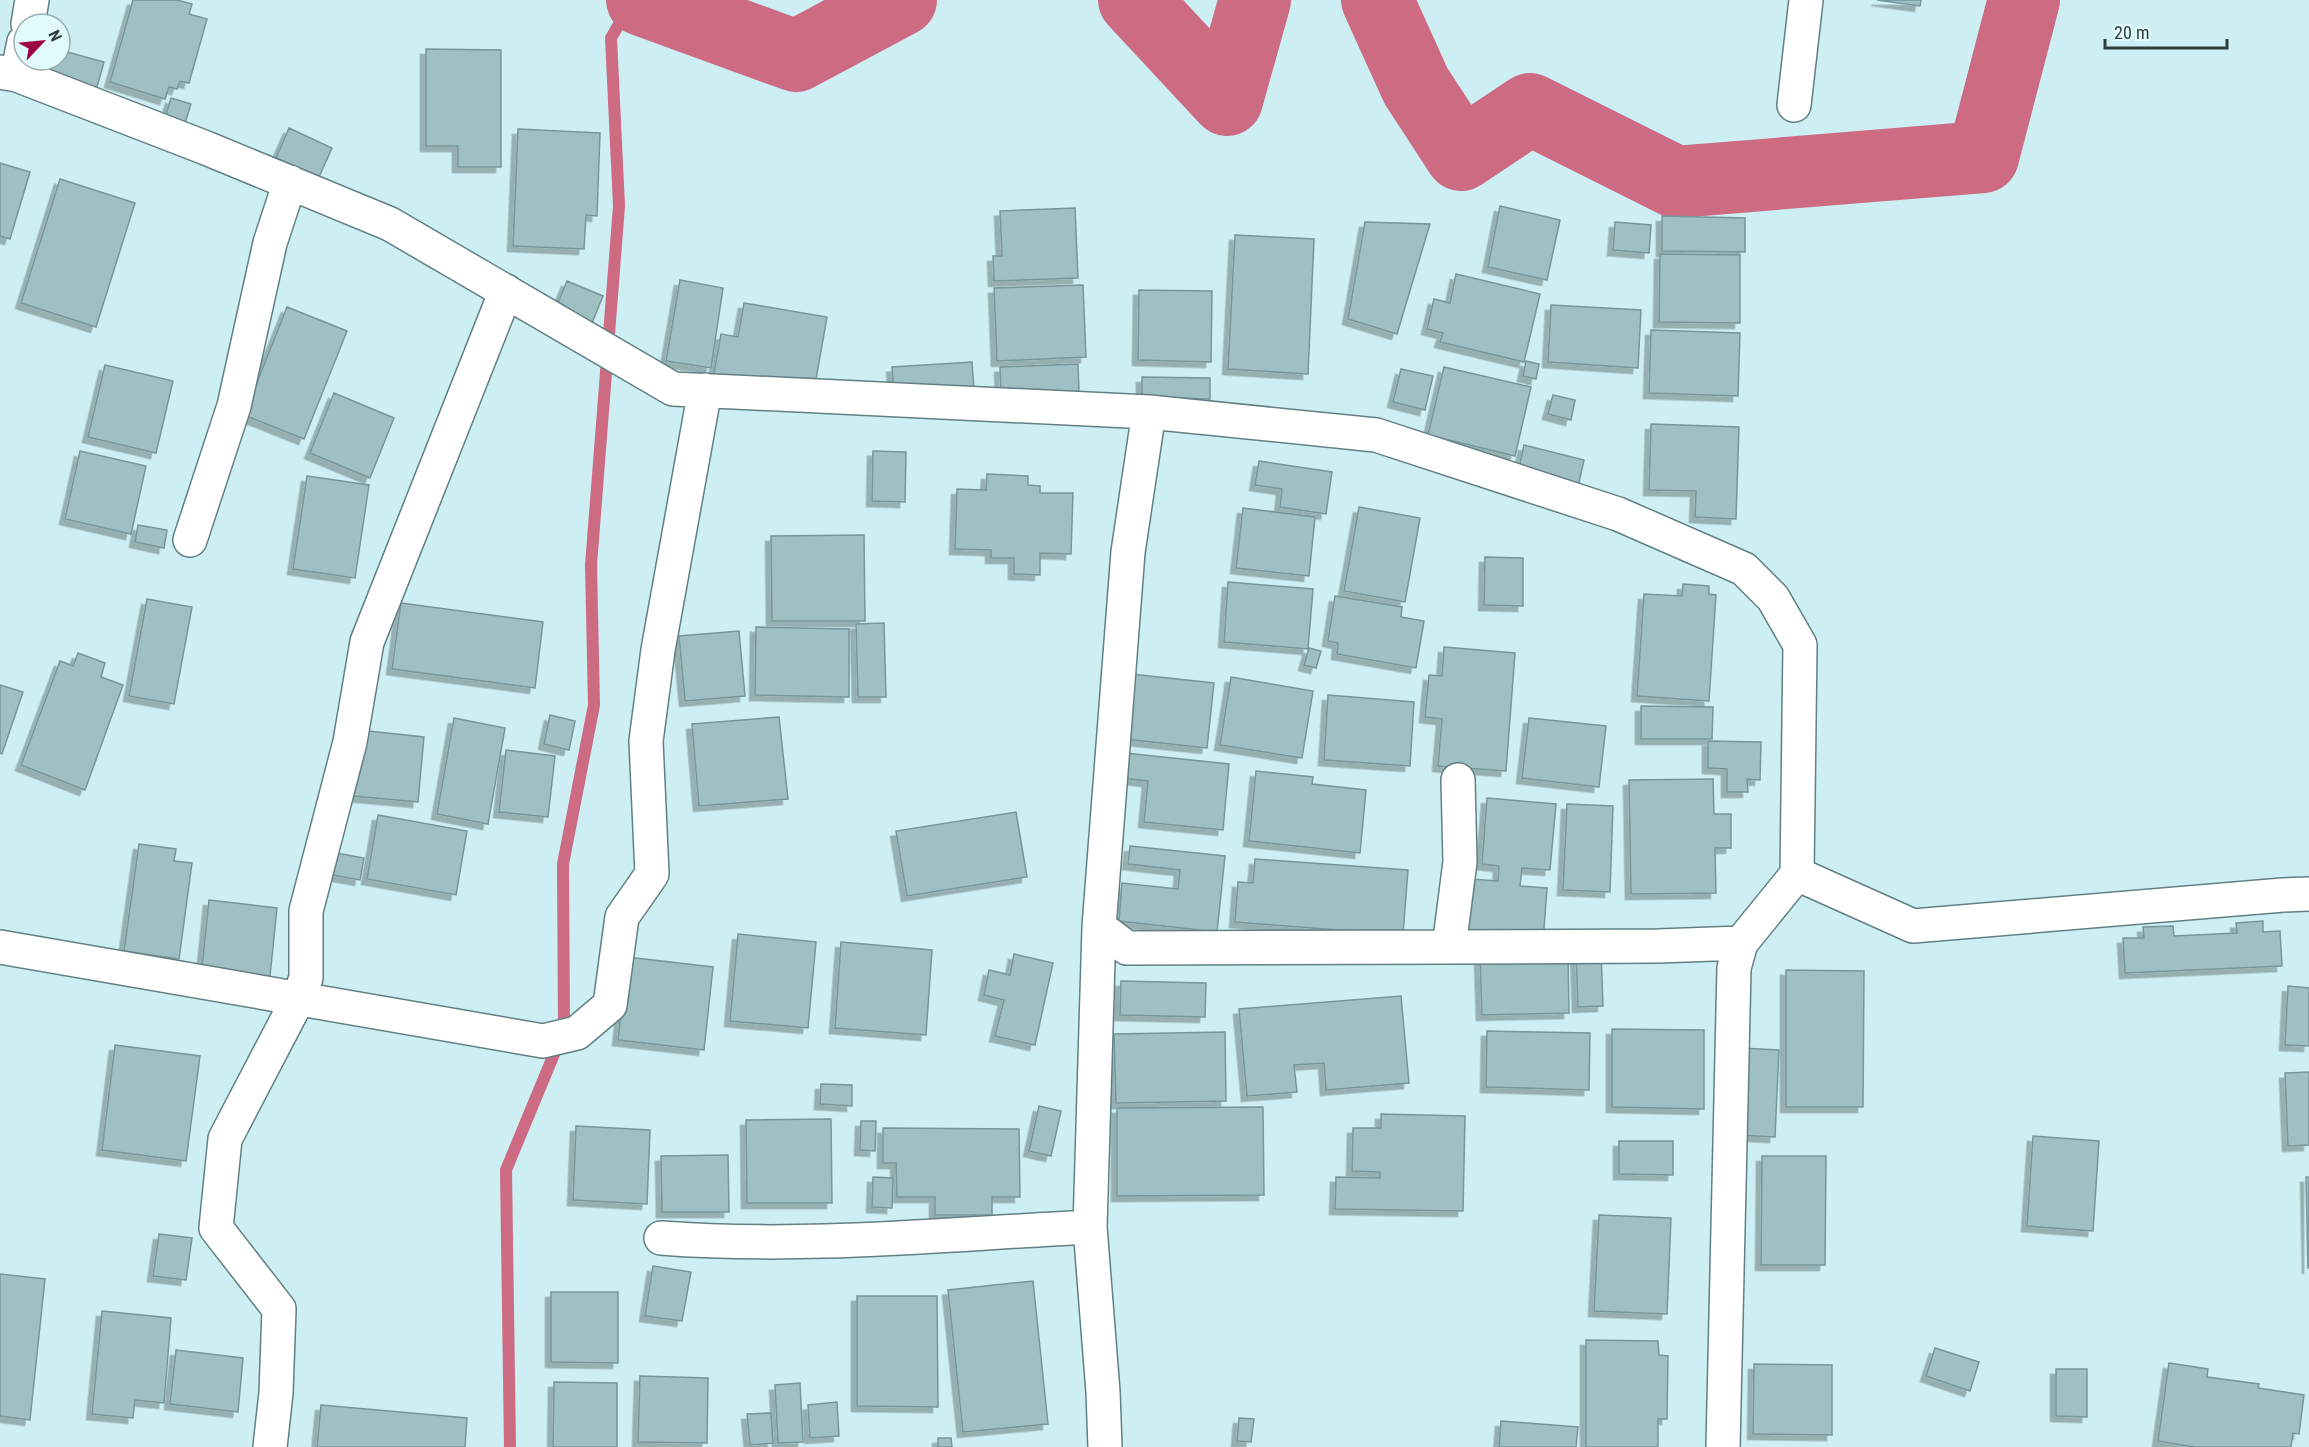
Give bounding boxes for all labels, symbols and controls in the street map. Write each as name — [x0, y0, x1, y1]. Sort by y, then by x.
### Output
north arrow — [12, 12, 72, 72]
scale bar — [2105, 12, 2226, 50]
text: 20 m — [2114, 22, 2149, 43]
text: N — [44, 27, 66, 44]

